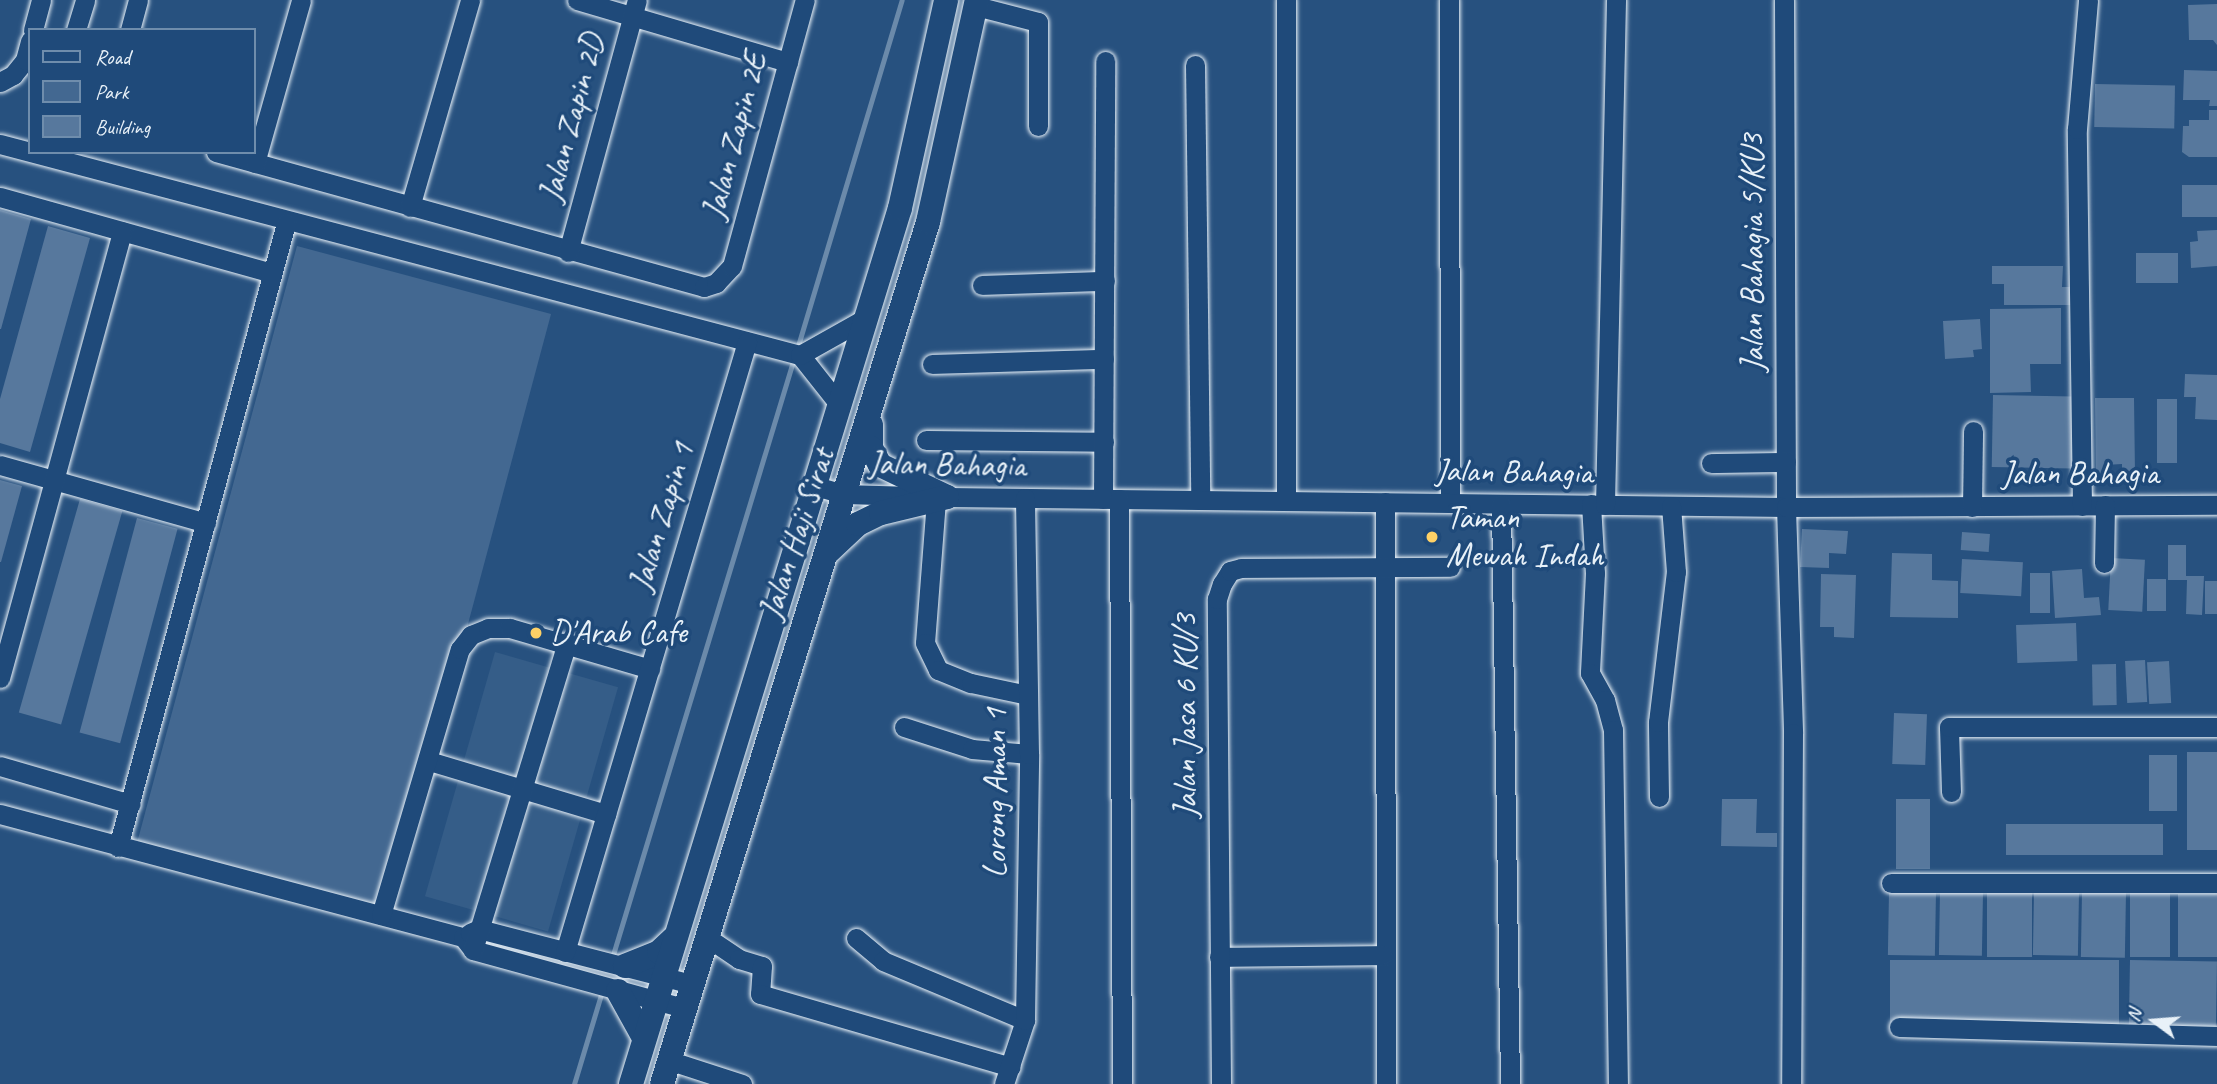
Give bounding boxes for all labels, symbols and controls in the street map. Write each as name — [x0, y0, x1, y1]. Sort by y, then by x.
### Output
legend — [28, 28, 256, 154]
street label: Jalan Zapin 2D — [531, 30, 613, 206]
text: Road — [95, 44, 130, 70]
street label: Jalan Zapin 2E — [694, 48, 776, 224]
text: Park — [95, 79, 128, 105]
text: Building — [95, 114, 150, 140]
street label: Jalan Bahagia 5/KU3 — [1733, 133, 1773, 373]
street label: Jalan Zapin 1 — [621, 438, 703, 596]
street label: Jalan Haji Sirat — [751, 443, 843, 625]
street label: Jalan Bahagia — [868, 444, 1026, 486]
street label: Jalan Bahagia — [1435, 451, 1593, 493]
street label: Jalan Bahagia — [2001, 454, 2159, 494]
place label: Taman Mewah Indah — [1446, 498, 1604, 576]
marker: Taman Mewah Indah — [1424, 529, 1440, 545]
place label: D'Arab Cafe — [550, 613, 688, 653]
street label: Jalan Jasa 6 KU/3 — [1166, 614, 1206, 818]
marker: D'Arab Cafe — [528, 625, 544, 641]
street label: Lorong Aman 1 — [976, 708, 1016, 878]
north arrow — [2119, 986, 2189, 1056]
text: N — [2121, 1006, 2147, 1024]

